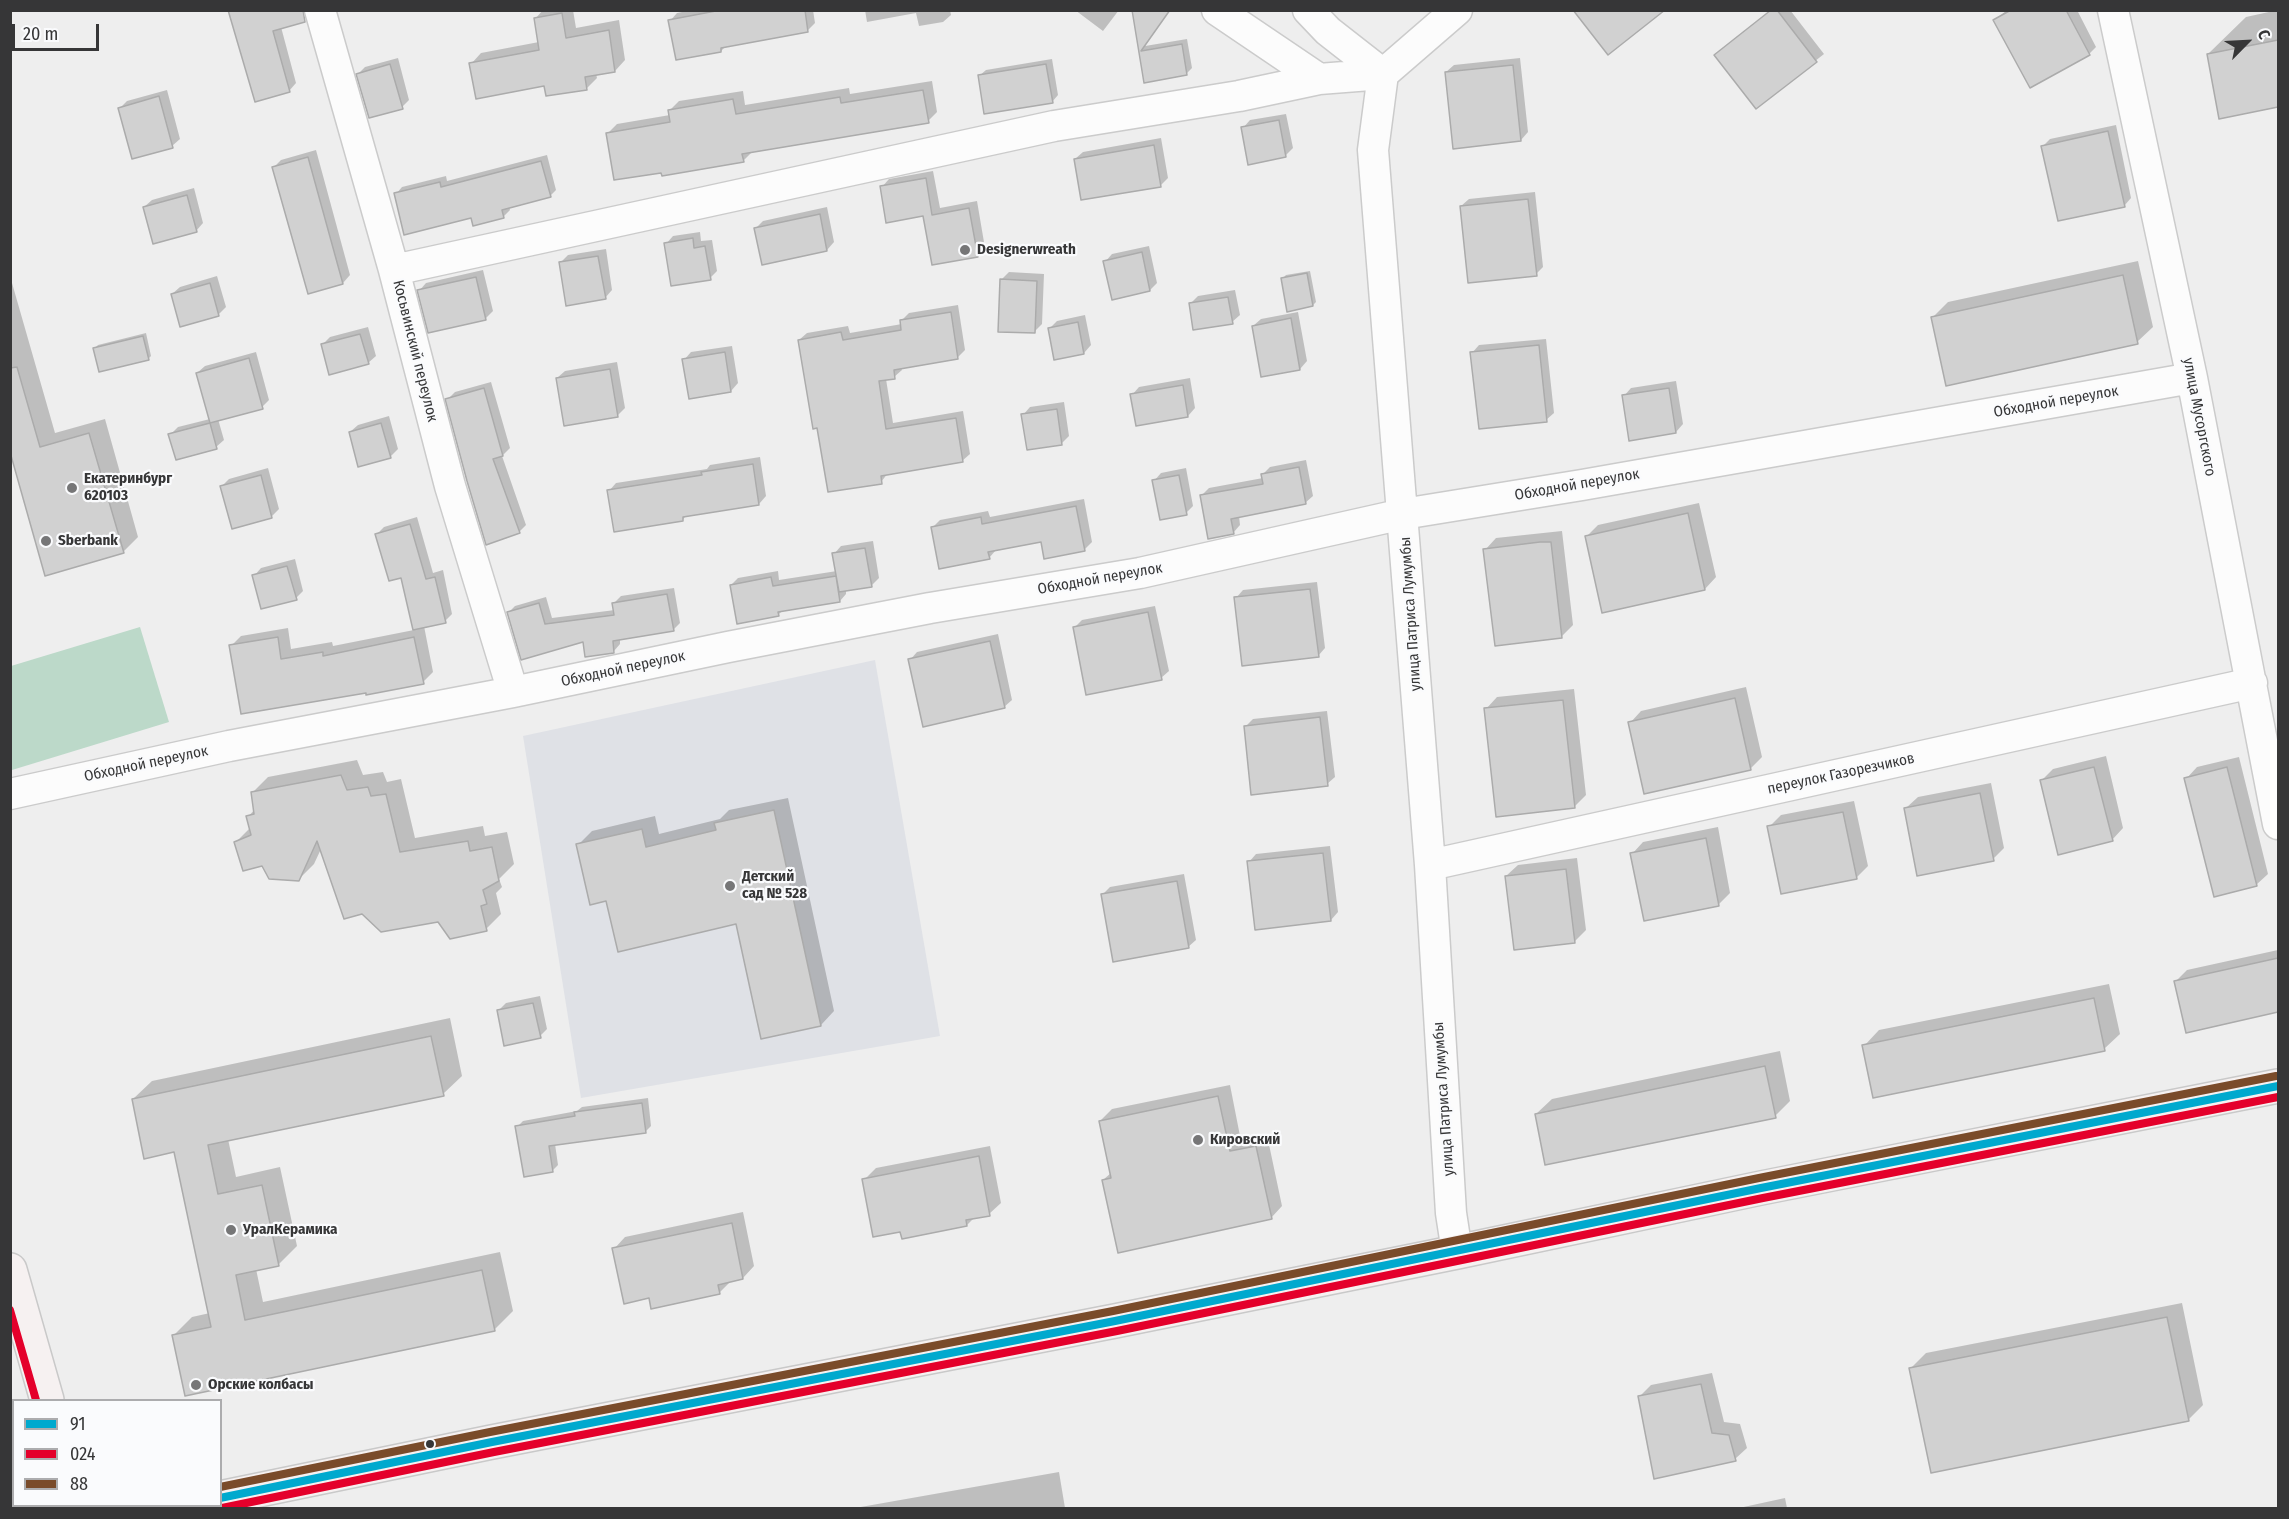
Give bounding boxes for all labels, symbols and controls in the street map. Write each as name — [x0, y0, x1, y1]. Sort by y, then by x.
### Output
scale bar — [15, 12, 102, 50]
north arrow — [2217, 12, 2277, 72]
text: 20 m — [23, 23, 58, 45]
text: С — [2254, 27, 2274, 42]
place label: Designerwreath — [977, 241, 1076, 259]
marker: Designerwreath — [958, 243, 972, 257]
street label: Косьвинский переулок — [389, 278, 441, 424]
street label: улица Мусоргского — [2179, 356, 2219, 478]
street label: Обходной переулок — [1992, 382, 2120, 422]
street label: Обходной переулок — [1513, 465, 1641, 505]
place label: Екатеринбург 620103 — [84, 470, 172, 505]
marker: Екатеринбург 620103 — [65, 481, 79, 495]
place label: Sberbank — [58, 532, 118, 550]
marker: Sberbank — [39, 534, 53, 548]
street label: улица Патриса Лумумбы — [1397, 536, 1425, 692]
street label: Обходной переулок — [1036, 559, 1164, 599]
street label: Обходной переулок — [559, 647, 687, 691]
street label: Обходной переулок — [82, 742, 210, 786]
street label: переулок Газорезчиков — [1766, 750, 1916, 798]
place label: Детский сад № 528 — [742, 868, 807, 903]
marker: Детский сад № 528 — [723, 879, 737, 893]
street label: улица Патриса Лумумбы — [1430, 1021, 1458, 1177]
place label: Кировский — [1210, 1131, 1280, 1149]
marker: Кировский — [1191, 1133, 1205, 1147]
place label: УралКерамика — [243, 1221, 337, 1239]
marker: УралКерамика — [224, 1223, 238, 1237]
place label: Орские колбасы — [208, 1376, 313, 1394]
marker: Орские колбасы — [189, 1378, 203, 1392]
legend — [12, 1399, 222, 1507]
text: 91 — [70, 1413, 85, 1435]
unlabelled marker — [424, 1438, 436, 1450]
text: 024 — [70, 1443, 95, 1465]
text: 88 — [70, 1473, 88, 1495]

